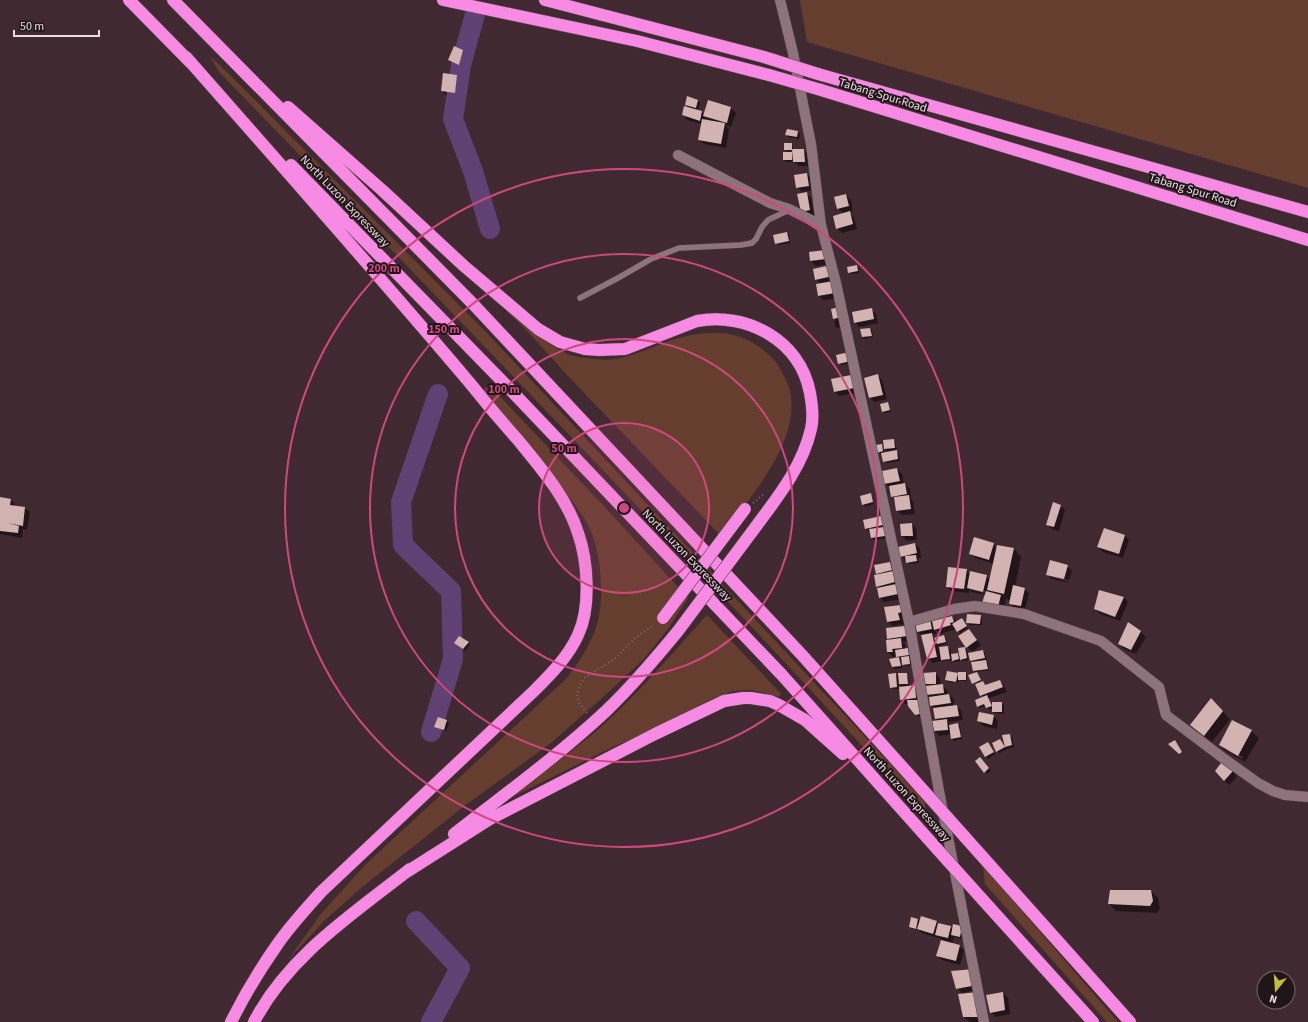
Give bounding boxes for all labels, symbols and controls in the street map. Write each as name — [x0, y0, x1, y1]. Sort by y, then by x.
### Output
scale bar — [14, 12, 99, 38]
text: 50 m — [20, 18, 44, 35]
street label: Tabang Spur Road — [837, 74, 929, 117]
street label: North Luzon Expressway — [296, 151, 394, 252]
street label: Tabang Spur Road — [1147, 169, 1239, 212]
text: 200 m — [368, 260, 400, 277]
text: 150 m — [428, 321, 460, 338]
text: 100 m — [488, 381, 520, 398]
text: 50 m — [551, 440, 577, 457]
centre of rings — [617, 501, 631, 515]
street label: North Luzon Expressway — [638, 505, 736, 606]
street label: North Luzon Expressway — [859, 743, 954, 846]
north arrow — [1256, 970, 1296, 1010]
text: N — [1268, 991, 1279, 1007]

